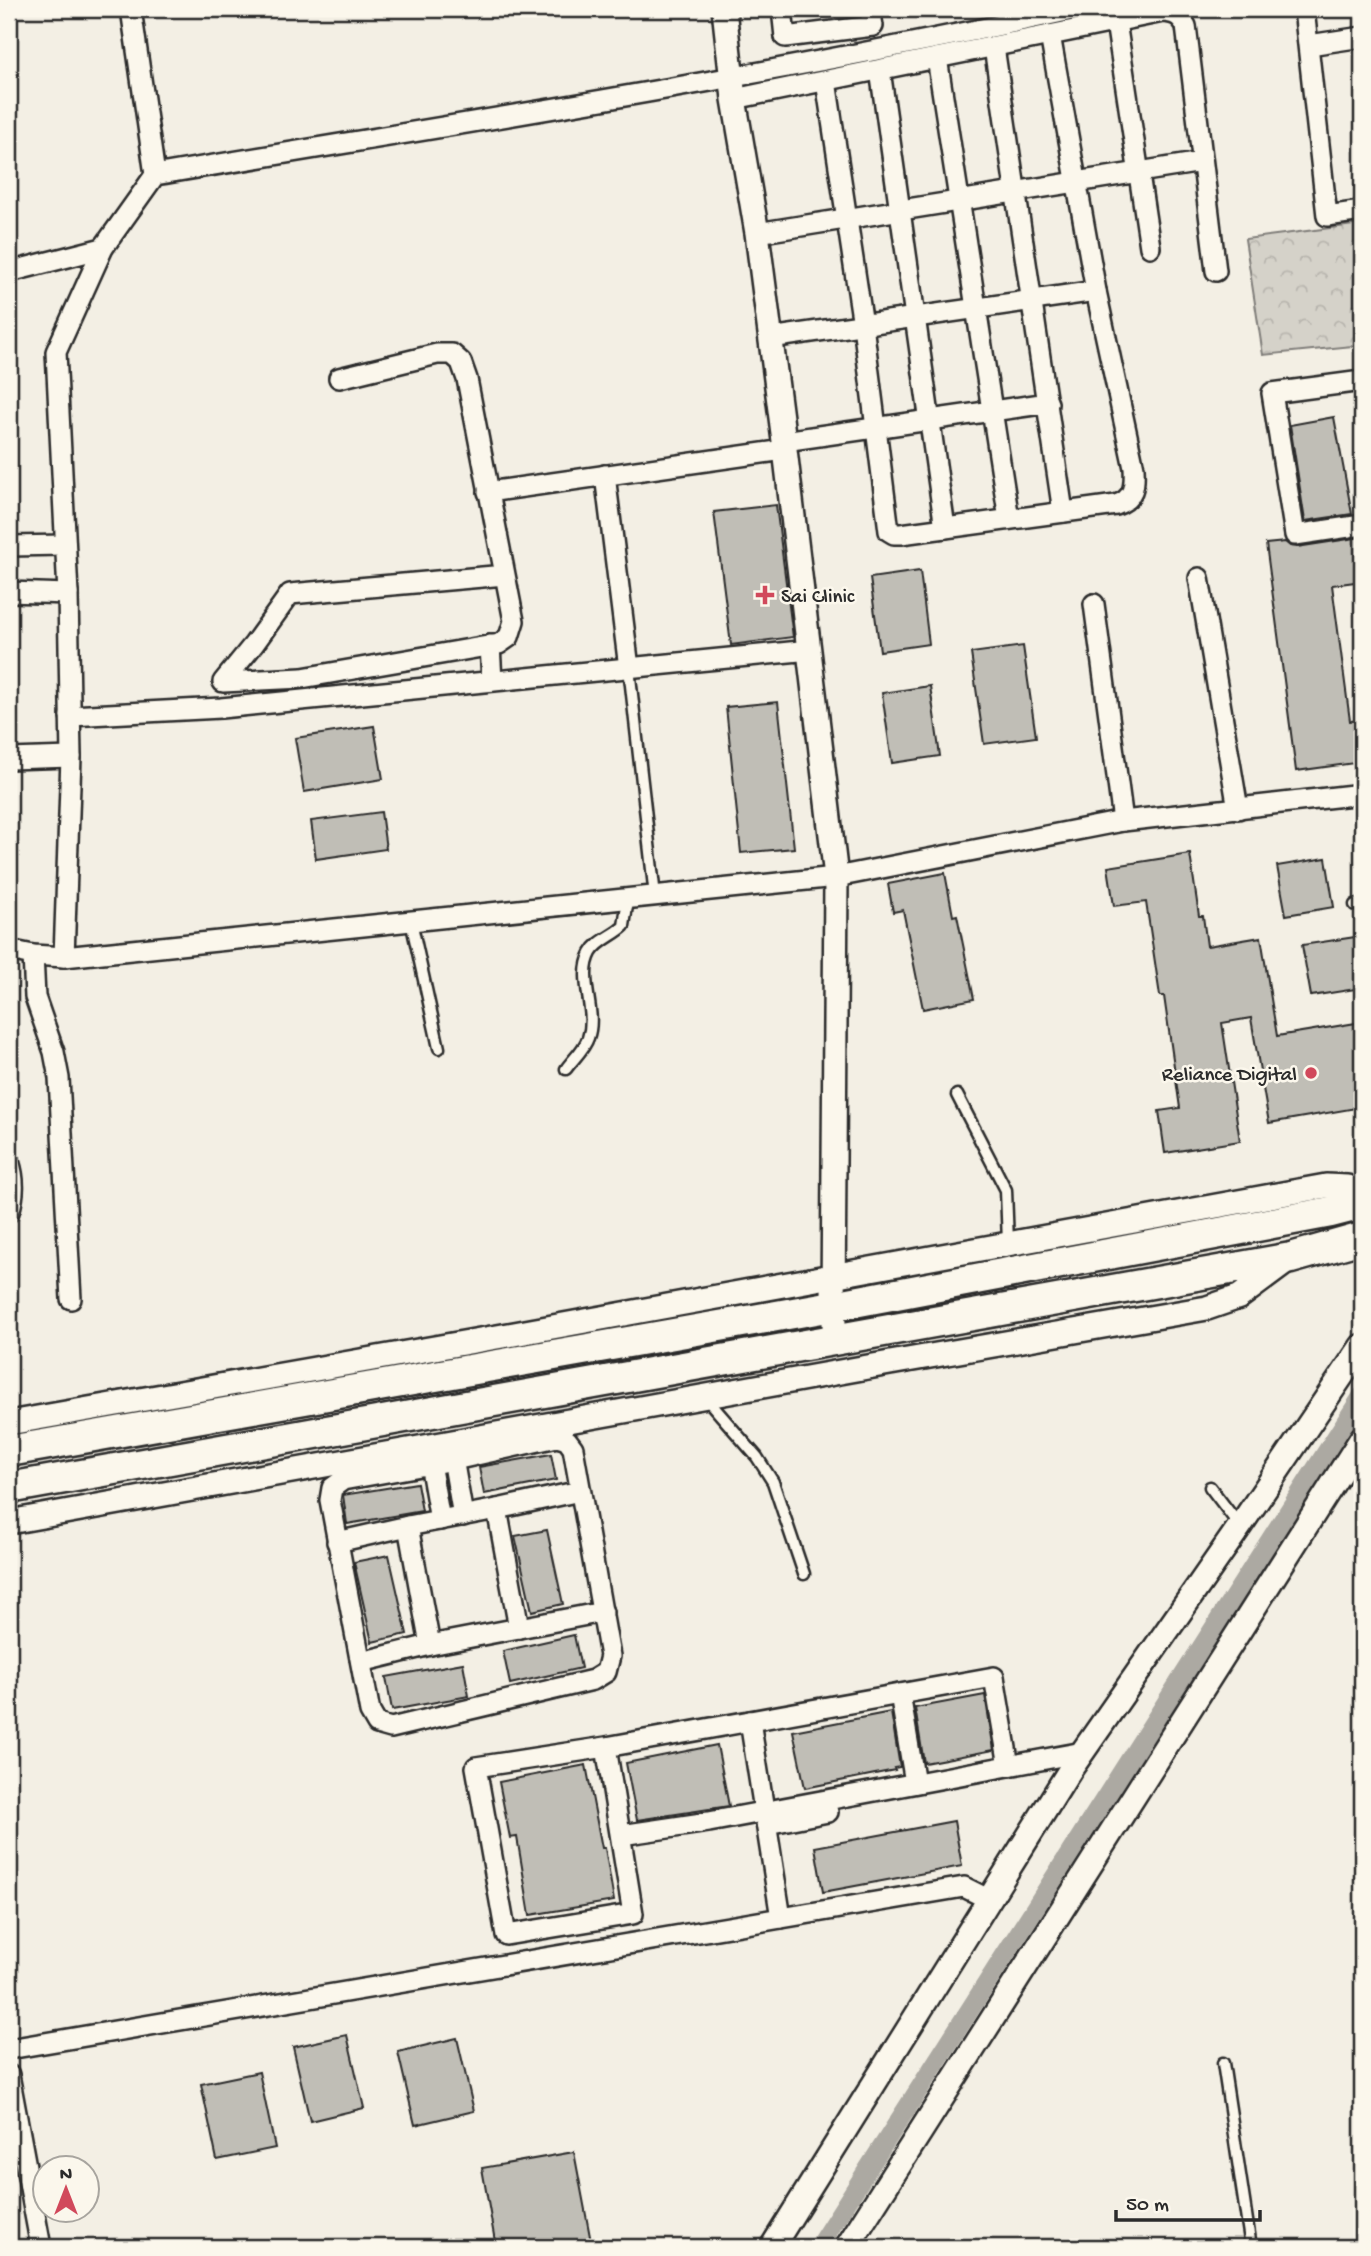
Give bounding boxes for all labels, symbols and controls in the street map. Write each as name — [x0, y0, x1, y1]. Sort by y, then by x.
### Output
marker: Sai Clinic — [755, 585, 775, 605]
place label: Sai Clinic — [781, 586, 855, 611]
place label: Reliance Digital — [1162, 1064, 1297, 1089]
marker: Reliance Digital — [1303, 1065, 1319, 1081]
north arrow — [32, 2154, 102, 2224]
text: N — [60, 2164, 72, 2187]
scale bar — [1116, 2179, 1259, 2223]
text: 50 m — [1126, 2194, 1169, 2219]

